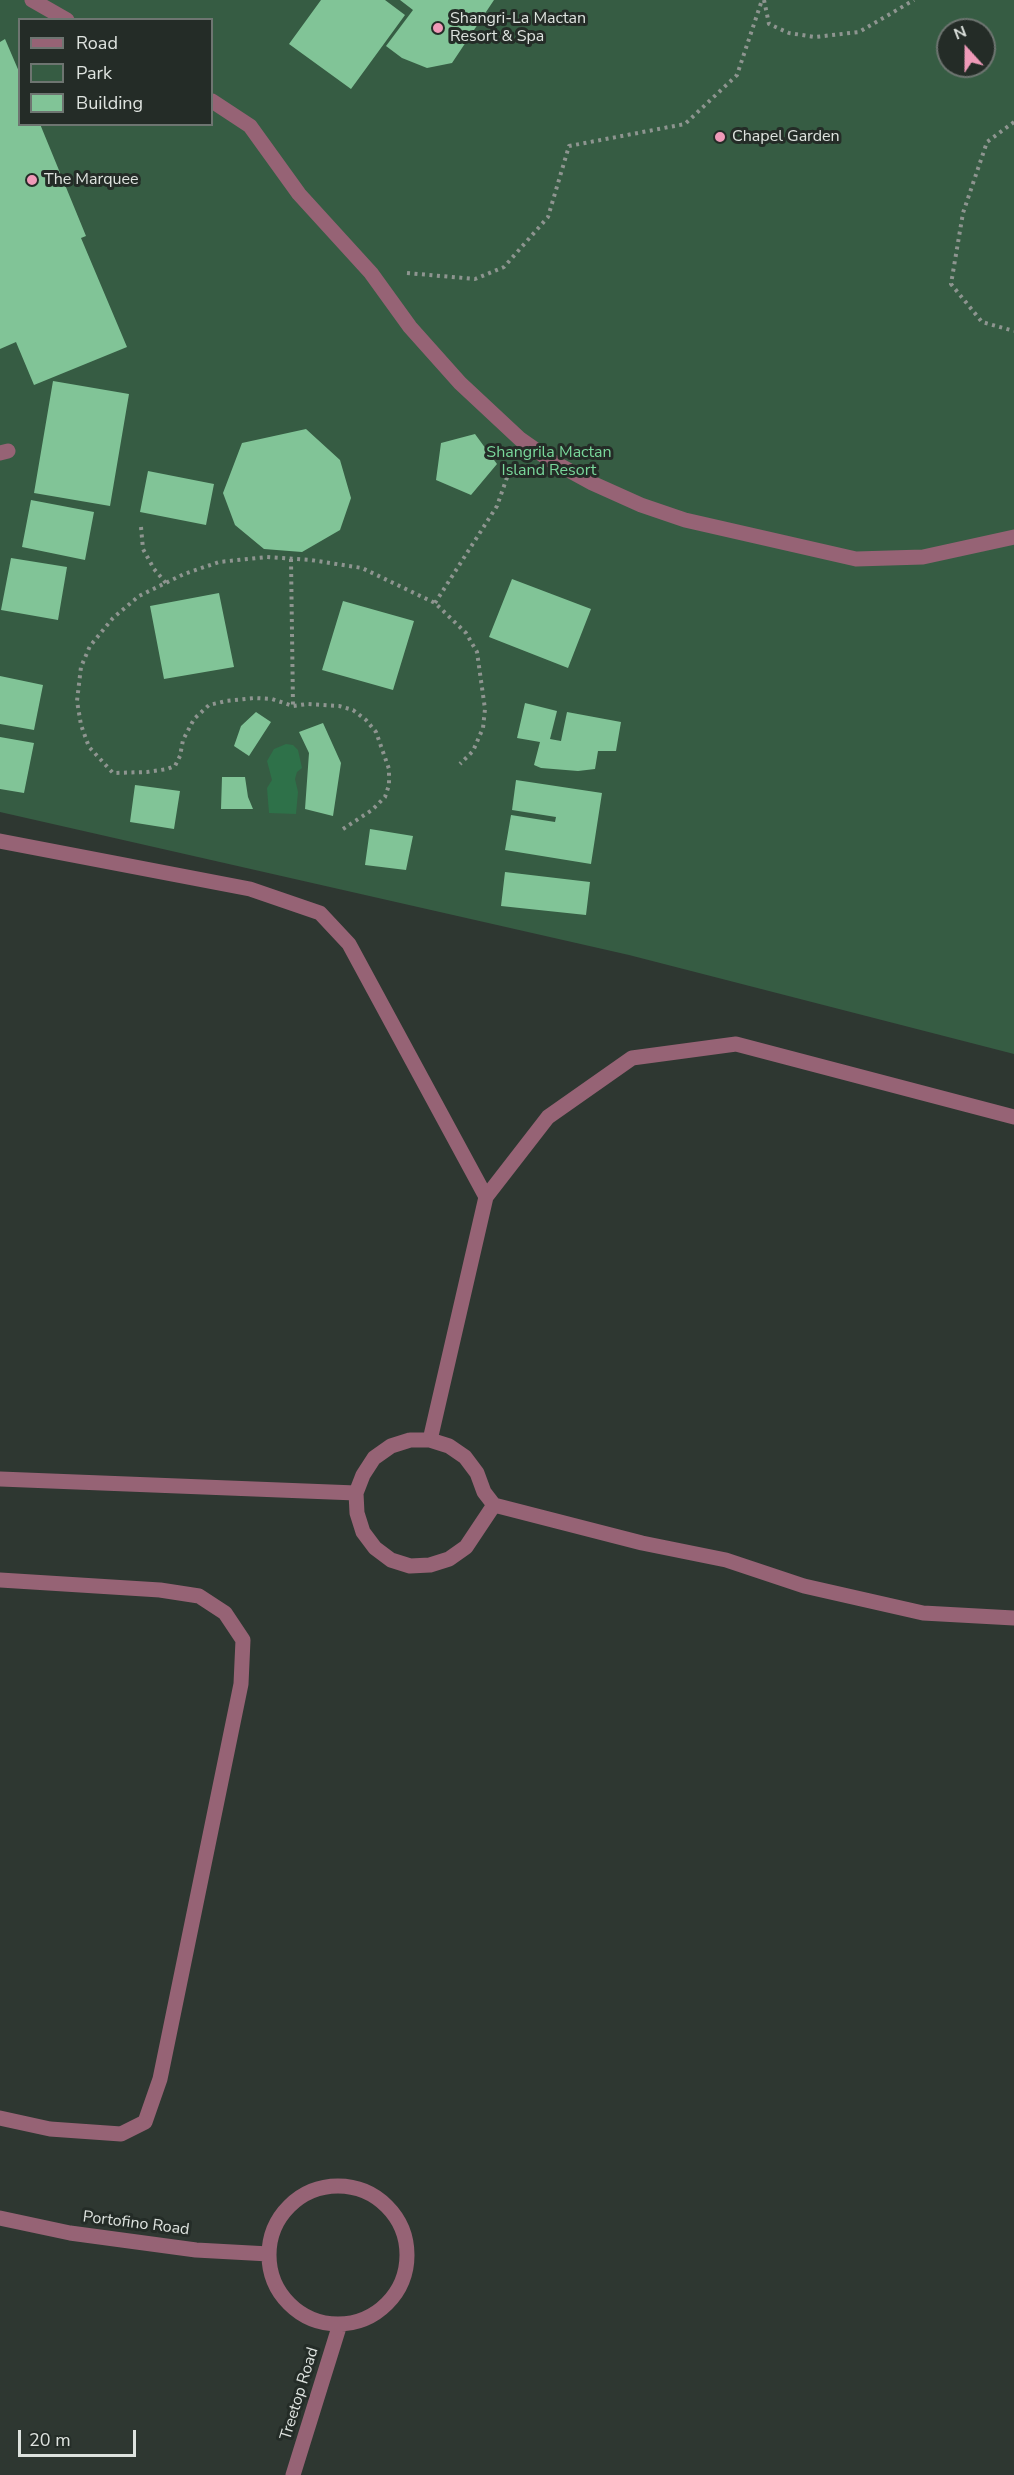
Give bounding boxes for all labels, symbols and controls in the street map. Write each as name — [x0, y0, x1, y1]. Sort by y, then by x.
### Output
place label: Shangri-La Mactan Resort & Spa — [450, 9, 586, 47]
legend — [18, 18, 213, 126]
north arrow — [936, 18, 996, 78]
marker: Shangri-La Mactan Resort & Spa — [431, 21, 445, 35]
text: N — [951, 21, 970, 45]
text: Road — [76, 31, 118, 55]
text: Park — [76, 61, 112, 85]
text: Building — [76, 91, 143, 115]
place label: Chapel Garden — [732, 127, 840, 147]
marker: Chapel Garden — [713, 130, 727, 144]
place label: The Marquee — [44, 170, 138, 190]
marker: The Marquee — [25, 173, 39, 187]
park label: Shangrila Mactan Island Resort — [486, 443, 612, 481]
street label: Portofino Road — [82, 2208, 190, 2240]
street label: Treetop Road — [277, 2345, 323, 2443]
scale bar — [21, 2418, 140, 2456]
text: 20 m — [29, 2428, 71, 2452]

